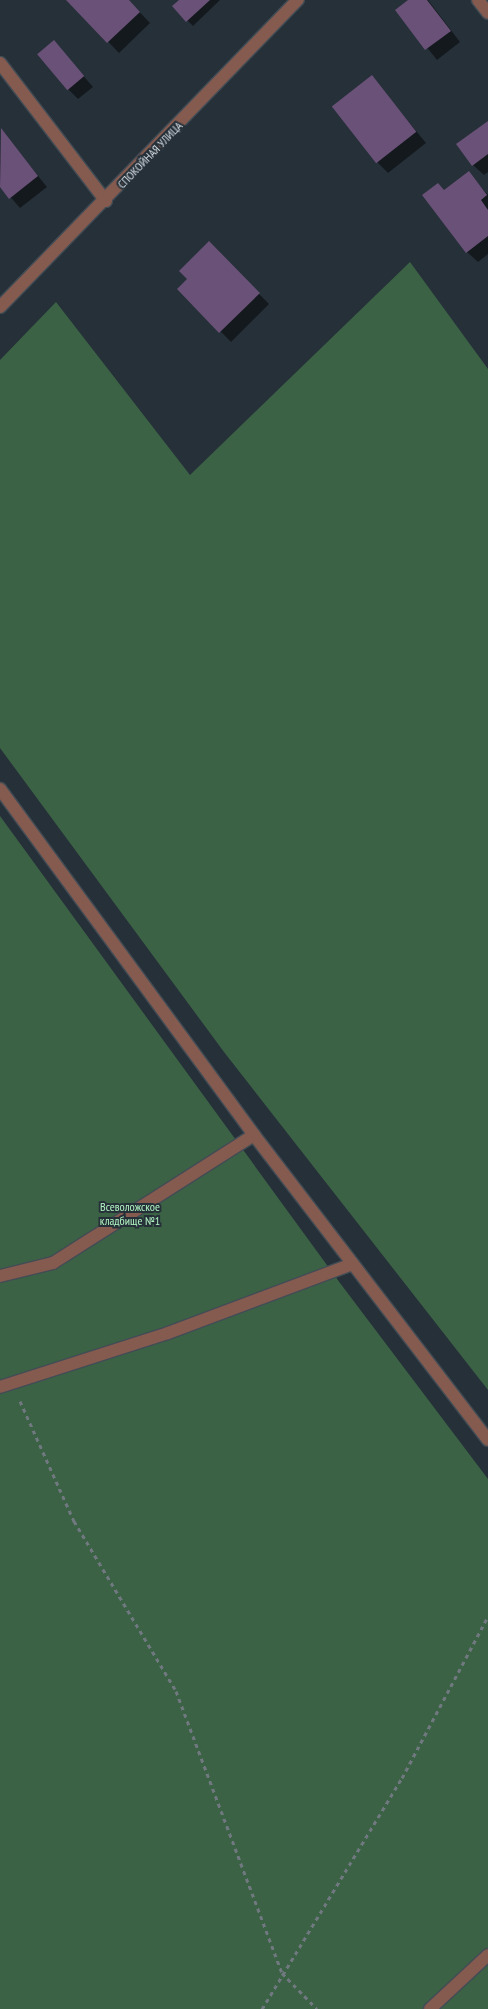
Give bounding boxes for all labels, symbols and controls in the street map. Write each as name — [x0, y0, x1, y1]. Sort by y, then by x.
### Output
street label: СПОКОЙНАЯ УЛИЦА — [114, 119, 186, 191]
park label: Всеволожское кладбище №1 — [100, 1200, 160, 1228]

